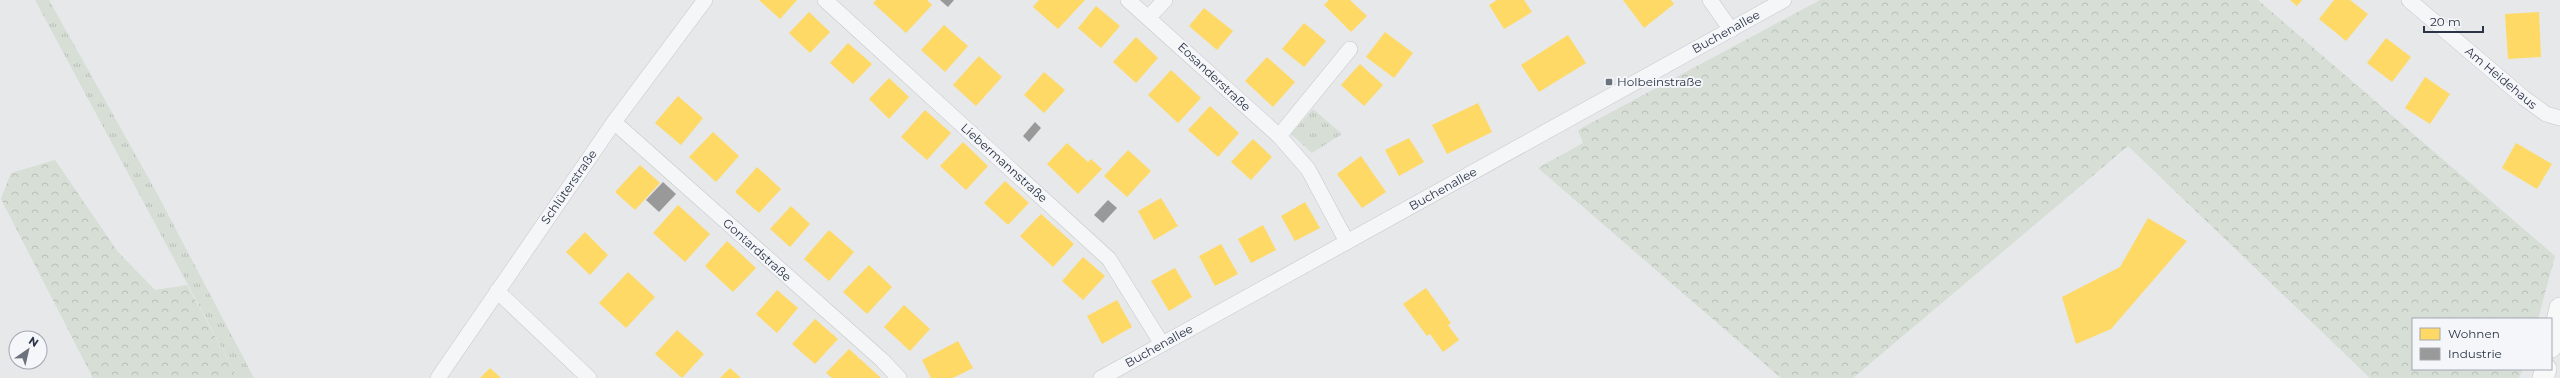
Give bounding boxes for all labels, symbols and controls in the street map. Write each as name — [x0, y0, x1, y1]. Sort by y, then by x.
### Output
street label: Buchenallee — [1689, 7, 1762, 56]
scale bar — [2424, 8, 2483, 34]
text: 20 m — [2430, 14, 2461, 29]
street label: Eosanderstraße — [1175, 39, 1254, 114]
street label: Am Heidehaus — [2462, 43, 2540, 112]
place label: Holbeinstraße — [1617, 74, 1702, 89]
marker: Holbeinstraße — [1604, 77, 1614, 87]
street label: Liebermannstraße — [958, 120, 1051, 205]
street label: Schlüterstraße — [537, 147, 600, 227]
street label: Buchenallee — [1406, 164, 1479, 213]
street label: Gontardstraße — [720, 215, 795, 284]
legend — [2412, 318, 2552, 370]
street label: Buchenallee — [1122, 321, 1195, 370]
text: Wohnen — [2448, 326, 2500, 341]
north arrow — [8, 330, 48, 370]
text: N — [26, 333, 41, 350]
text: Industrie — [2448, 346, 2502, 361]

